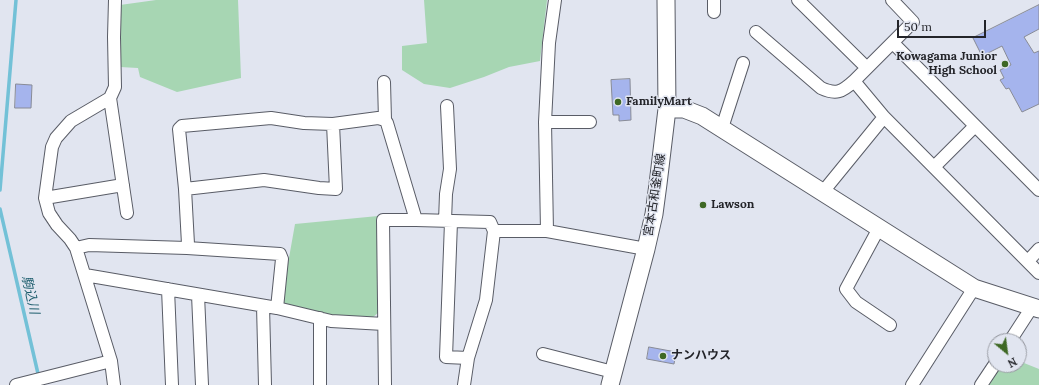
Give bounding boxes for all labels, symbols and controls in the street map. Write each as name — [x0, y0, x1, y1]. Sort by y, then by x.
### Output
scale bar — [899, 12, 988, 38]
text: 50 m — [904, 19, 932, 34]
place label: Kowagama Junior High School — [896, 50, 997, 78]
marker: Kowagama Junior High School — [1000, 59, 1010, 69]
place label: FamilyMart — [626, 95, 692, 109]
marker: FamilyMart — [613, 97, 623, 107]
street label: 宮本古和釜町線 — [641, 152, 669, 238]
place label: Lawson — [711, 198, 754, 212]
marker: Lawson — [698, 200, 708, 210]
water label: 駒込川 — [18, 274, 42, 316]
north arrow — [987, 333, 1027, 373]
place label: ナンハウス — [671, 349, 731, 363]
marker: ナンハウス — [658, 351, 668, 361]
text: N — [1005, 354, 1019, 371]

